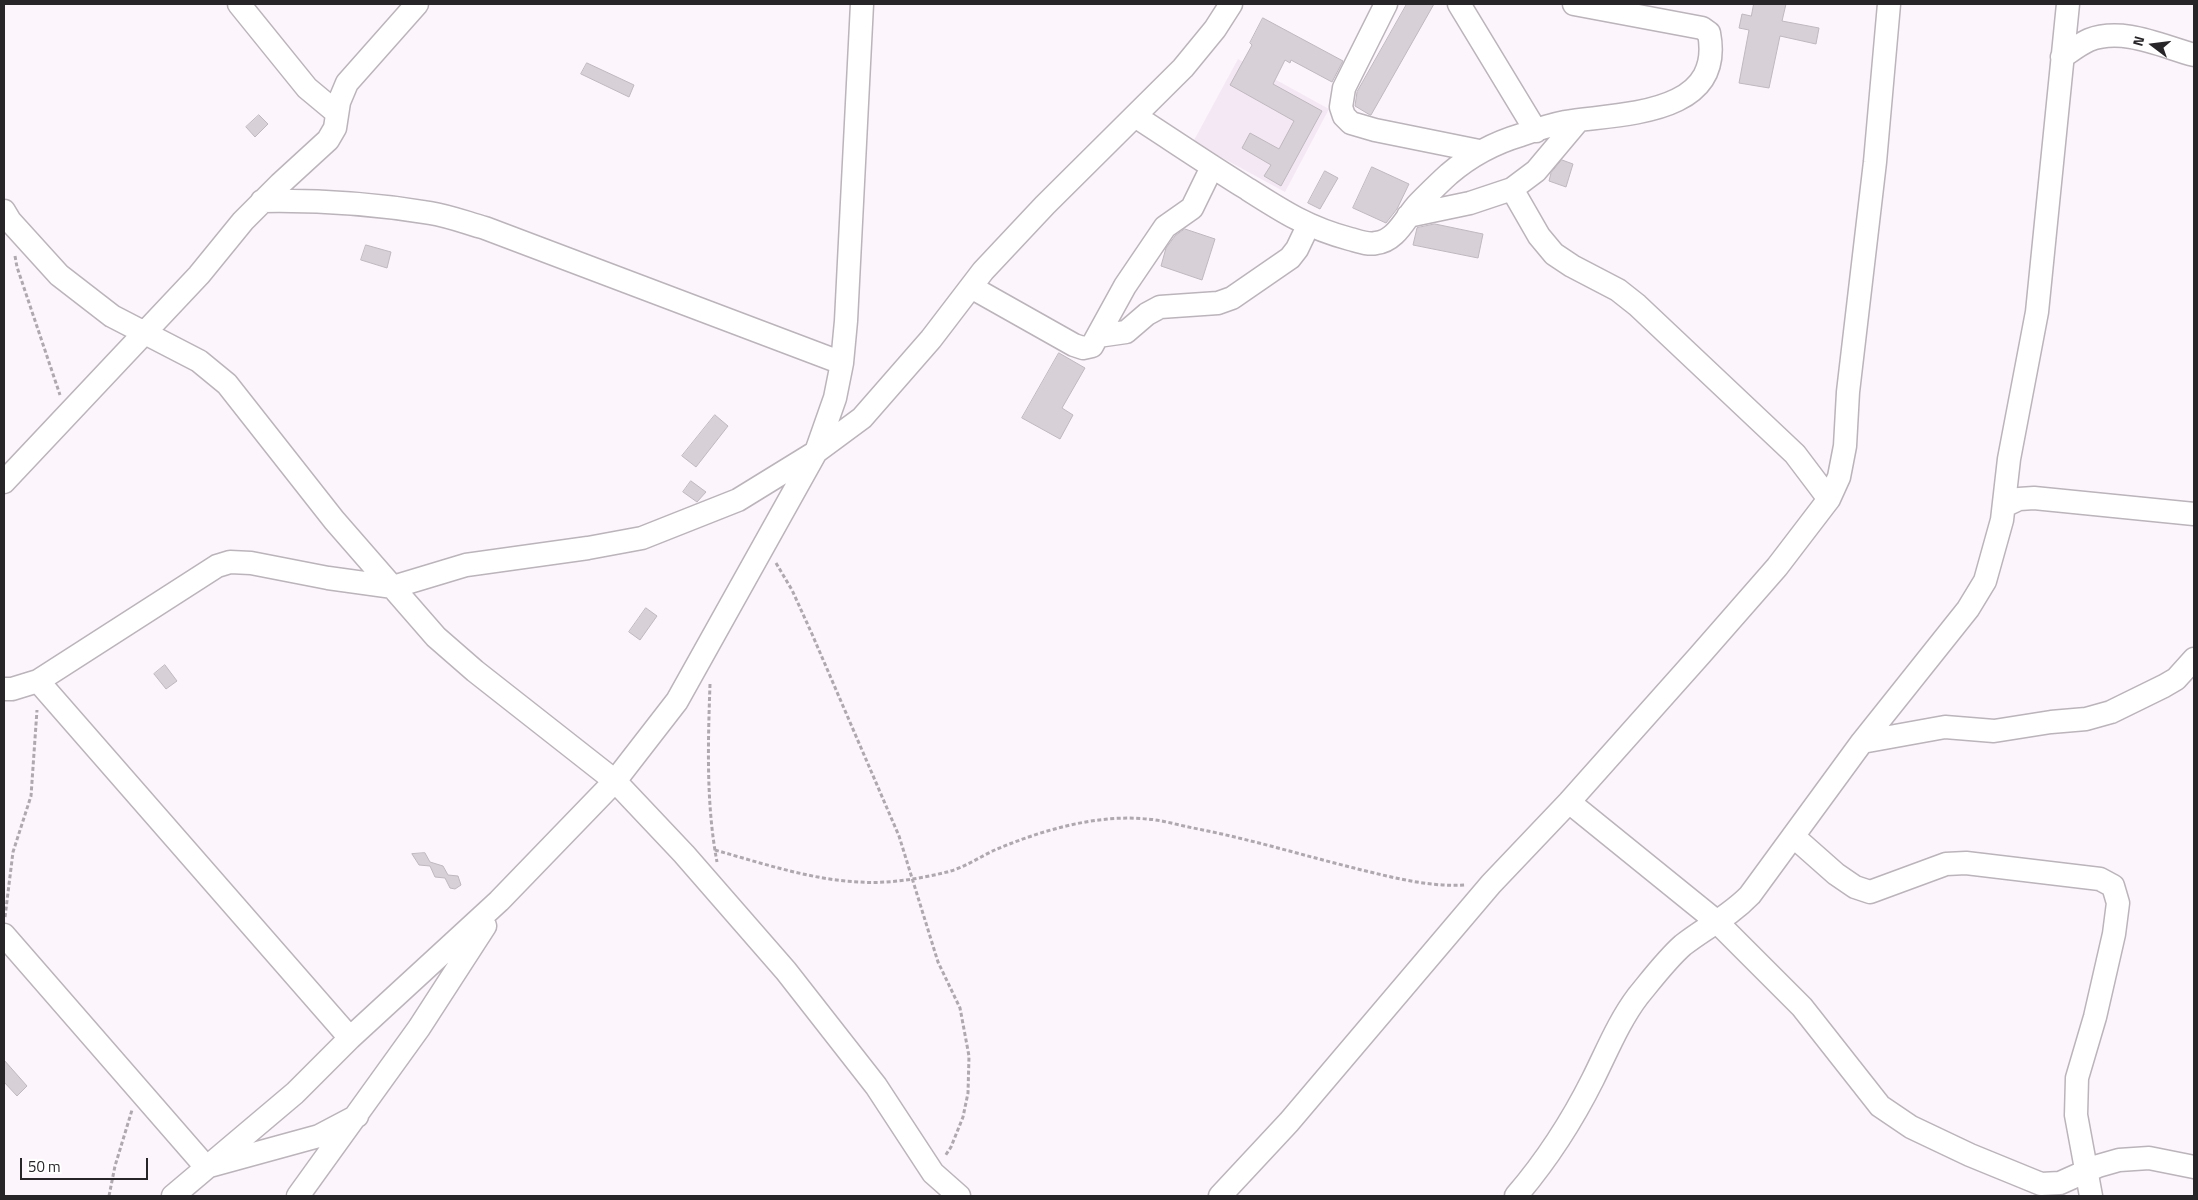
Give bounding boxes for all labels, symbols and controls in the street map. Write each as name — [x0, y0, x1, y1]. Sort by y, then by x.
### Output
north arrow — [2128, 20, 2178, 70]
text: N — [2127, 34, 2149, 48]
scale bar — [22, 1148, 150, 1180]
text: 50 m — [28, 1155, 61, 1178]

